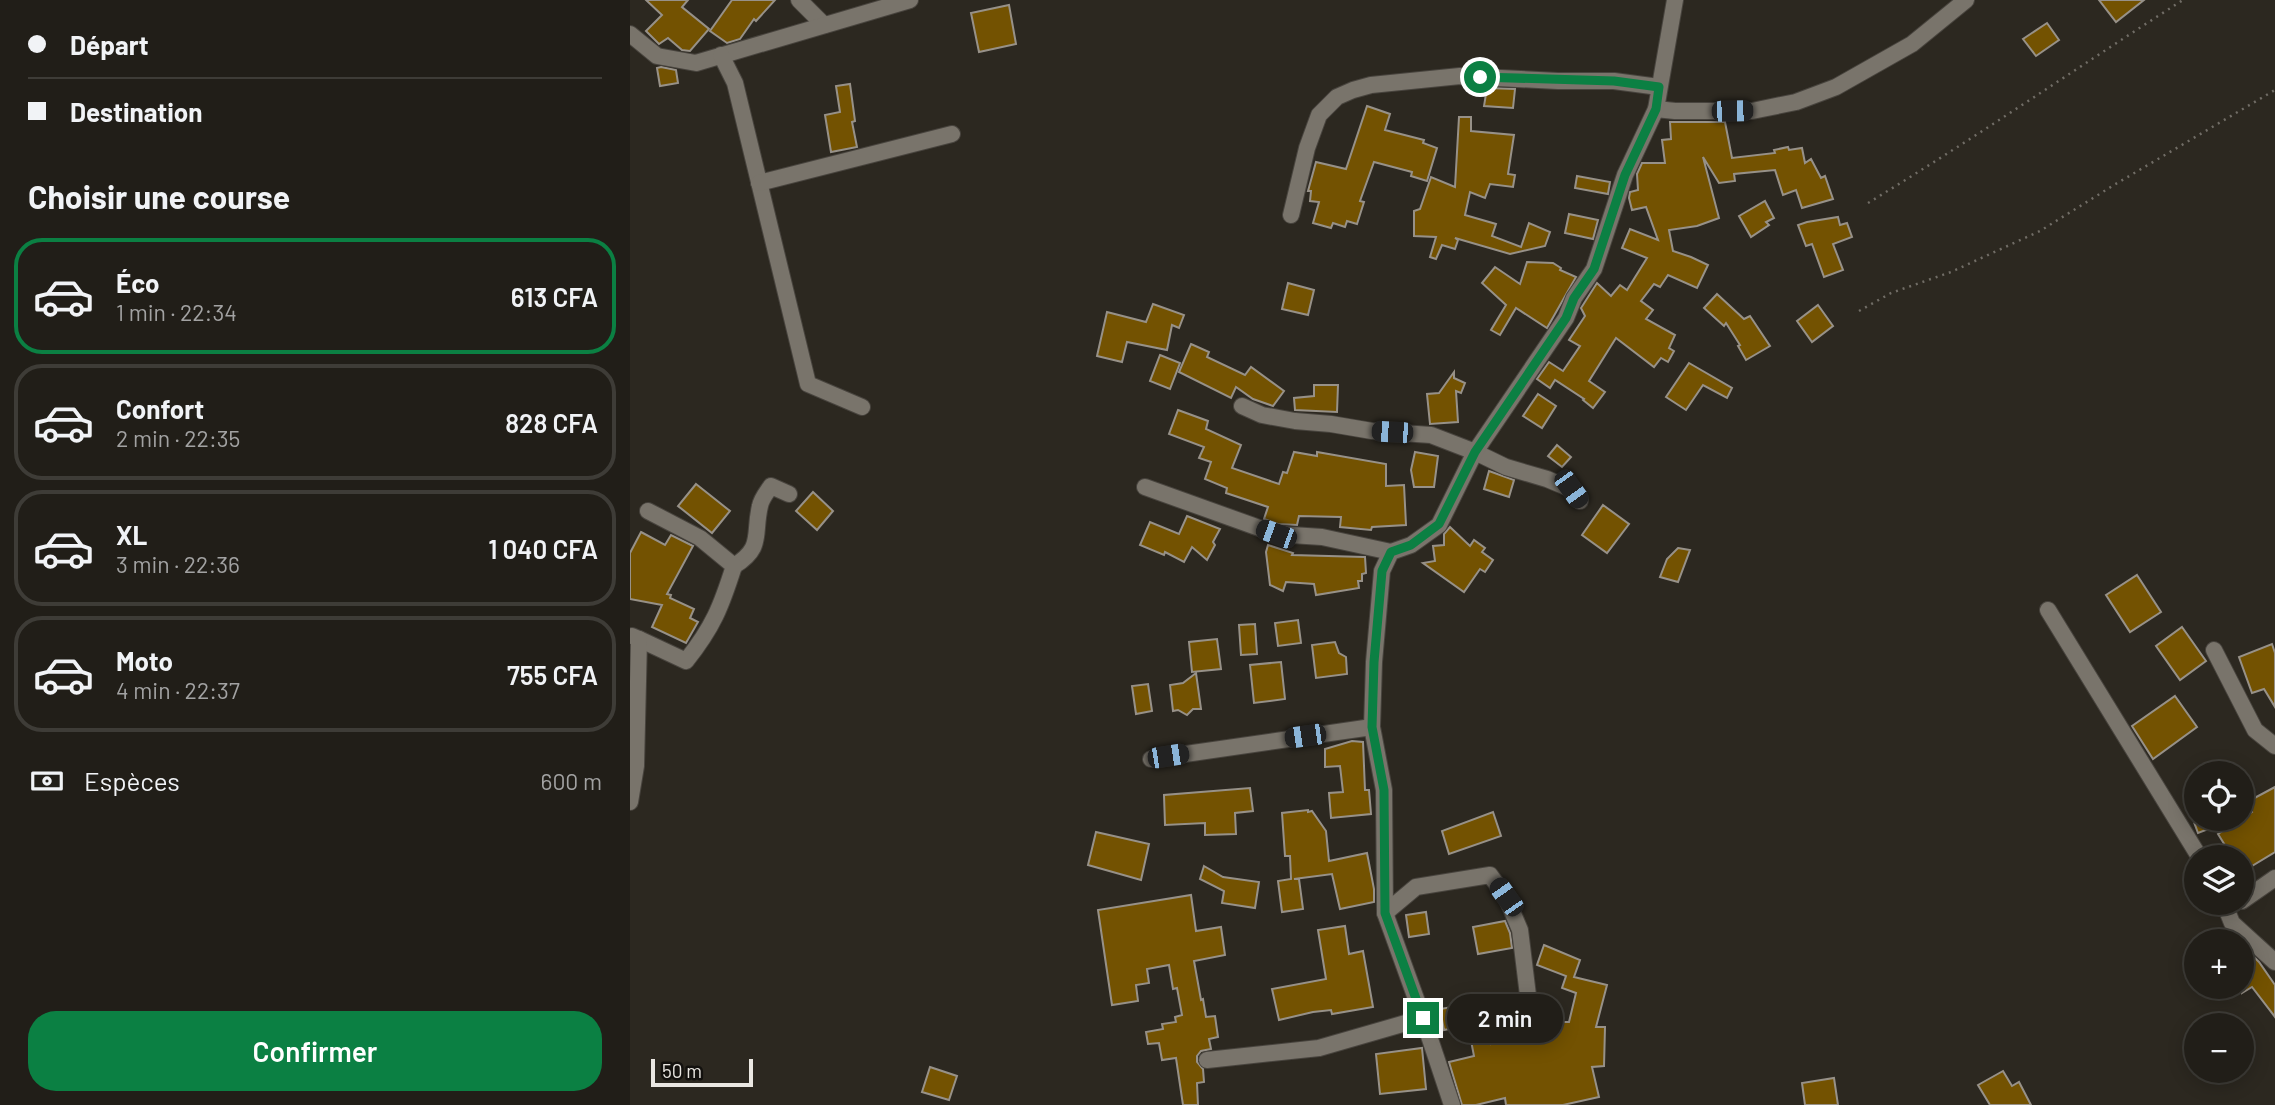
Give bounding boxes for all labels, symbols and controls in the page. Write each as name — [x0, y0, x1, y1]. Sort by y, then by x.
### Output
text: Départ — [70, 29, 149, 60]
route start — [1464, 61, 1496, 93]
text: Destination — [70, 96, 203, 127]
car — [1711, 100, 1754, 122]
text: Choisir une course — [28, 177, 290, 215]
icon: car — [32, 265, 95, 328]
text: Éco — [116, 267, 159, 298]
text: 613 CFA — [511, 281, 598, 312]
text: 1 min · 22:34 — [116, 298, 237, 326]
icon: car — [32, 391, 95, 454]
text: Confort — [116, 393, 204, 424]
text: 828 CFA — [505, 407, 598, 438]
car — [1371, 420, 1414, 444]
text: 2 min · 22:35 — [116, 424, 240, 452]
car — [1551, 466, 1592, 512]
icon: car — [32, 517, 95, 580]
car — [1253, 517, 1300, 551]
text: XL — [116, 519, 147, 550]
text: 1 040 CFA — [488, 533, 598, 564]
text: 3 min · 22:36 — [116, 550, 240, 578]
icon: car — [32, 643, 95, 706]
text: Moto — [116, 645, 173, 676]
text: 755 CFA — [507, 659, 598, 690]
text: 4 min · 22:37 — [116, 676, 240, 704]
car — [1283, 723, 1328, 749]
car — [1146, 742, 1191, 770]
map controls — [2184, 761, 2254, 1083]
button: locate — [2184, 761, 2254, 831]
icon: cash — [28, 762, 66, 800]
text: Espèces — [84, 765, 180, 796]
text: 600 m — [541, 767, 602, 795]
button: layers — [2184, 845, 2254, 915]
car — [1486, 874, 1527, 920]
button: + — [2184, 929, 2254, 999]
callout: 2 min — [1448, 993, 1563, 1042]
route end — [1407, 1002, 1439, 1034]
text: 2 min — [1478, 1004, 1532, 1032]
button: Confirmer — [28, 1011, 602, 1091]
button: − — [2184, 1013, 2254, 1083]
scale bar — [651, 1056, 752, 1088]
text: 50 m — [662, 1059, 702, 1082]

